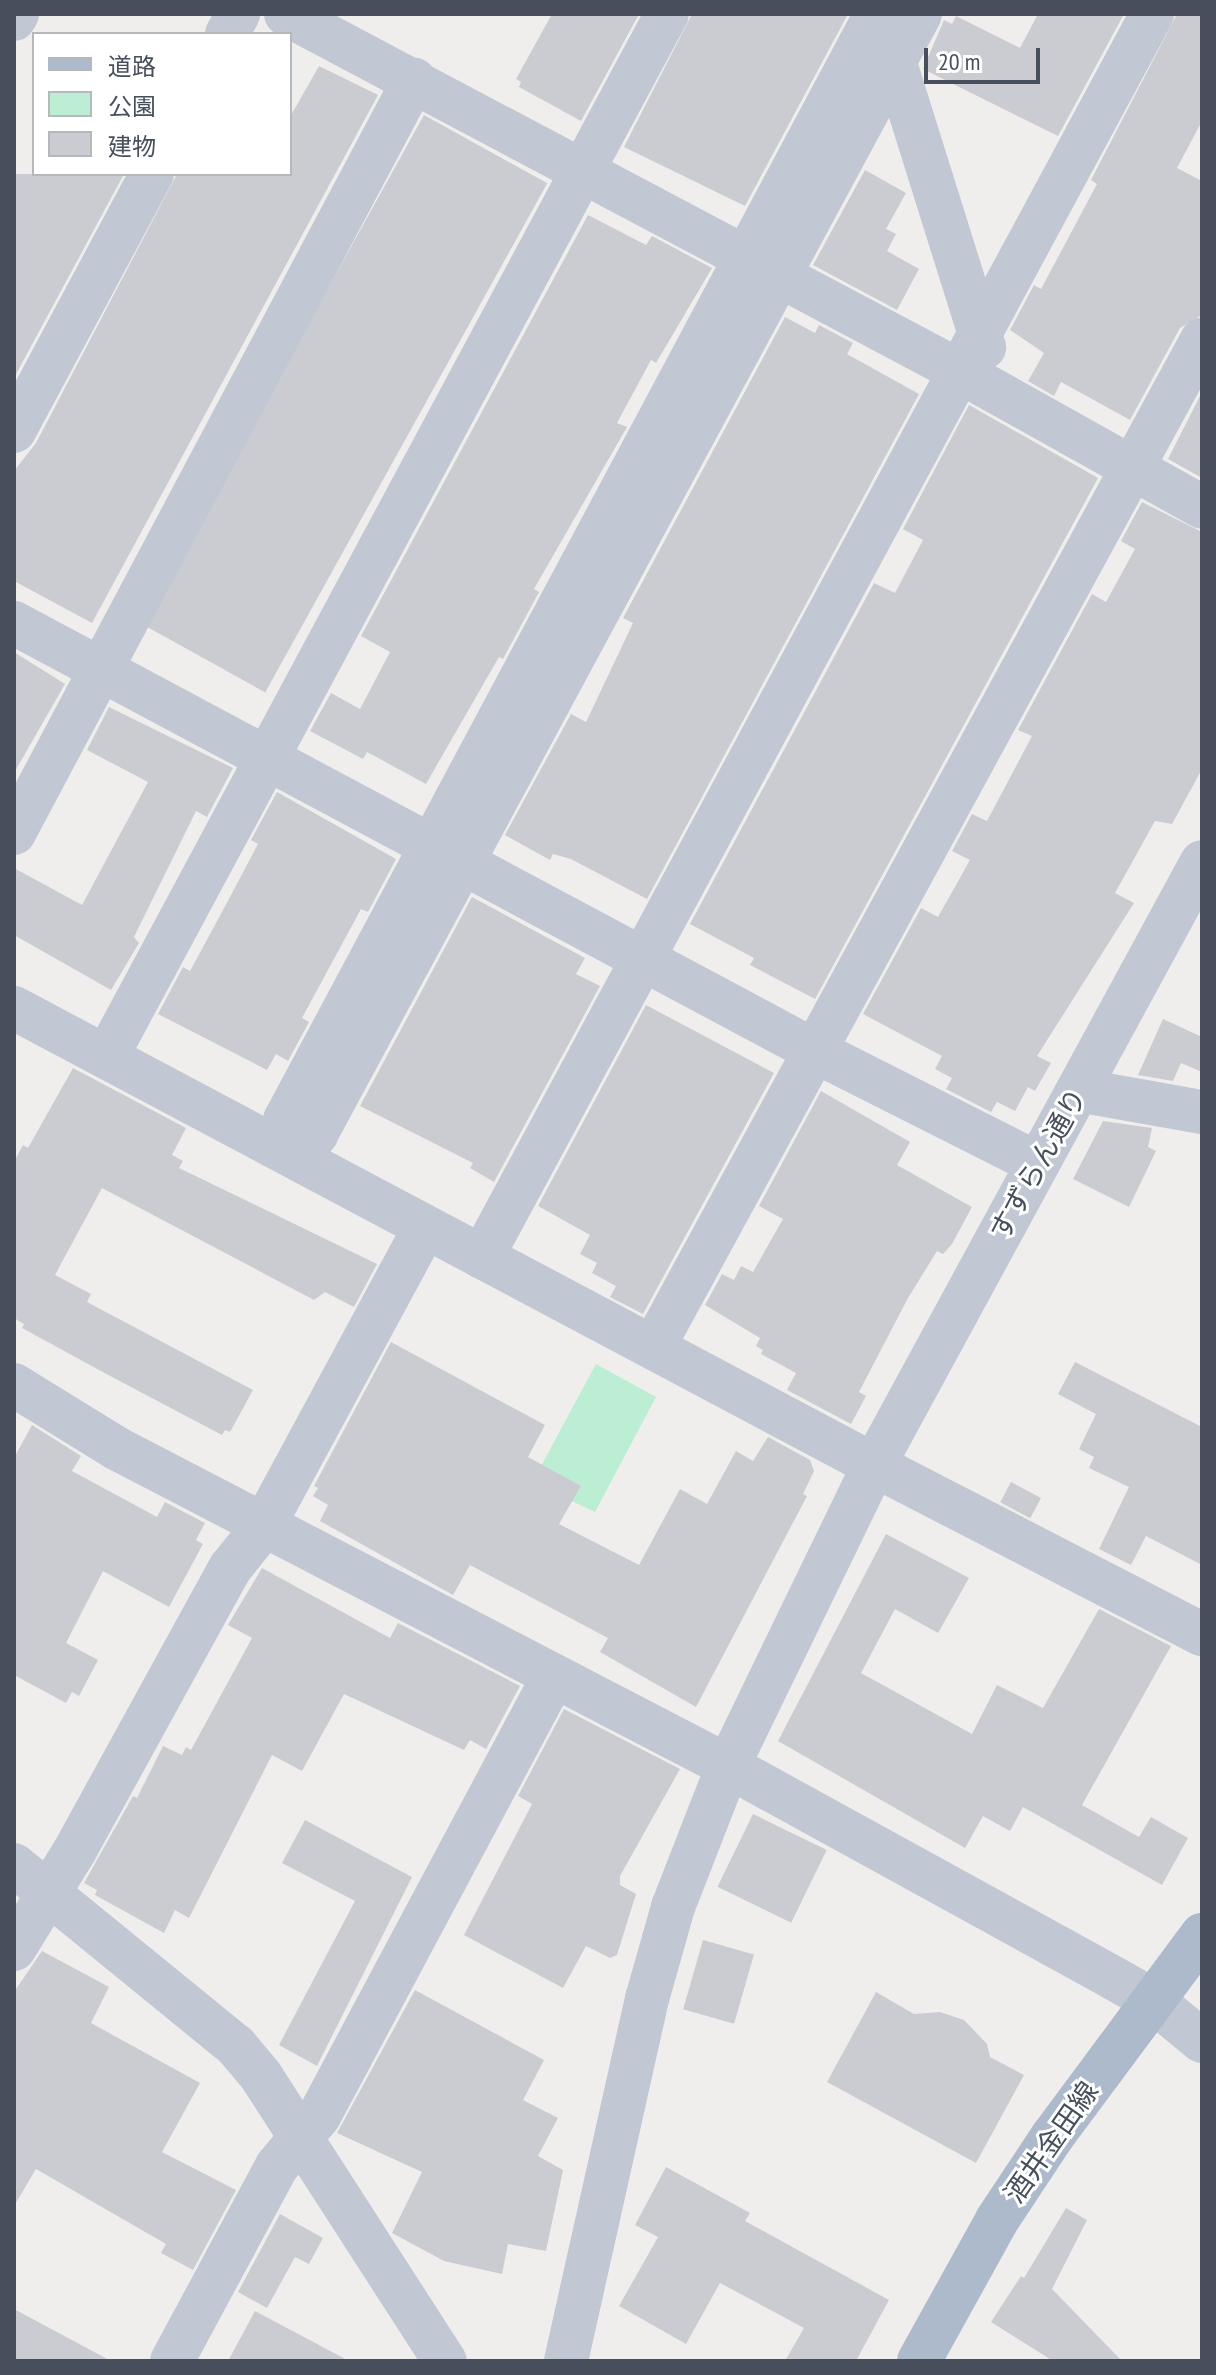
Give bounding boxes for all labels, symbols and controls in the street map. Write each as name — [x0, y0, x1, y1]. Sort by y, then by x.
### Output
legend — [32, 32, 292, 176]
scale bar — [928, 32, 1044, 82]
text: 20 m — [938, 46, 980, 77]
text: 道路 — [108, 51, 156, 82]
text: 公園 — [108, 91, 156, 122]
text: 建物 — [108, 131, 156, 162]
street label: すずらん通り — [983, 1082, 1093, 1246]
street label: 酒井金田線 — [997, 2075, 1105, 2209]

